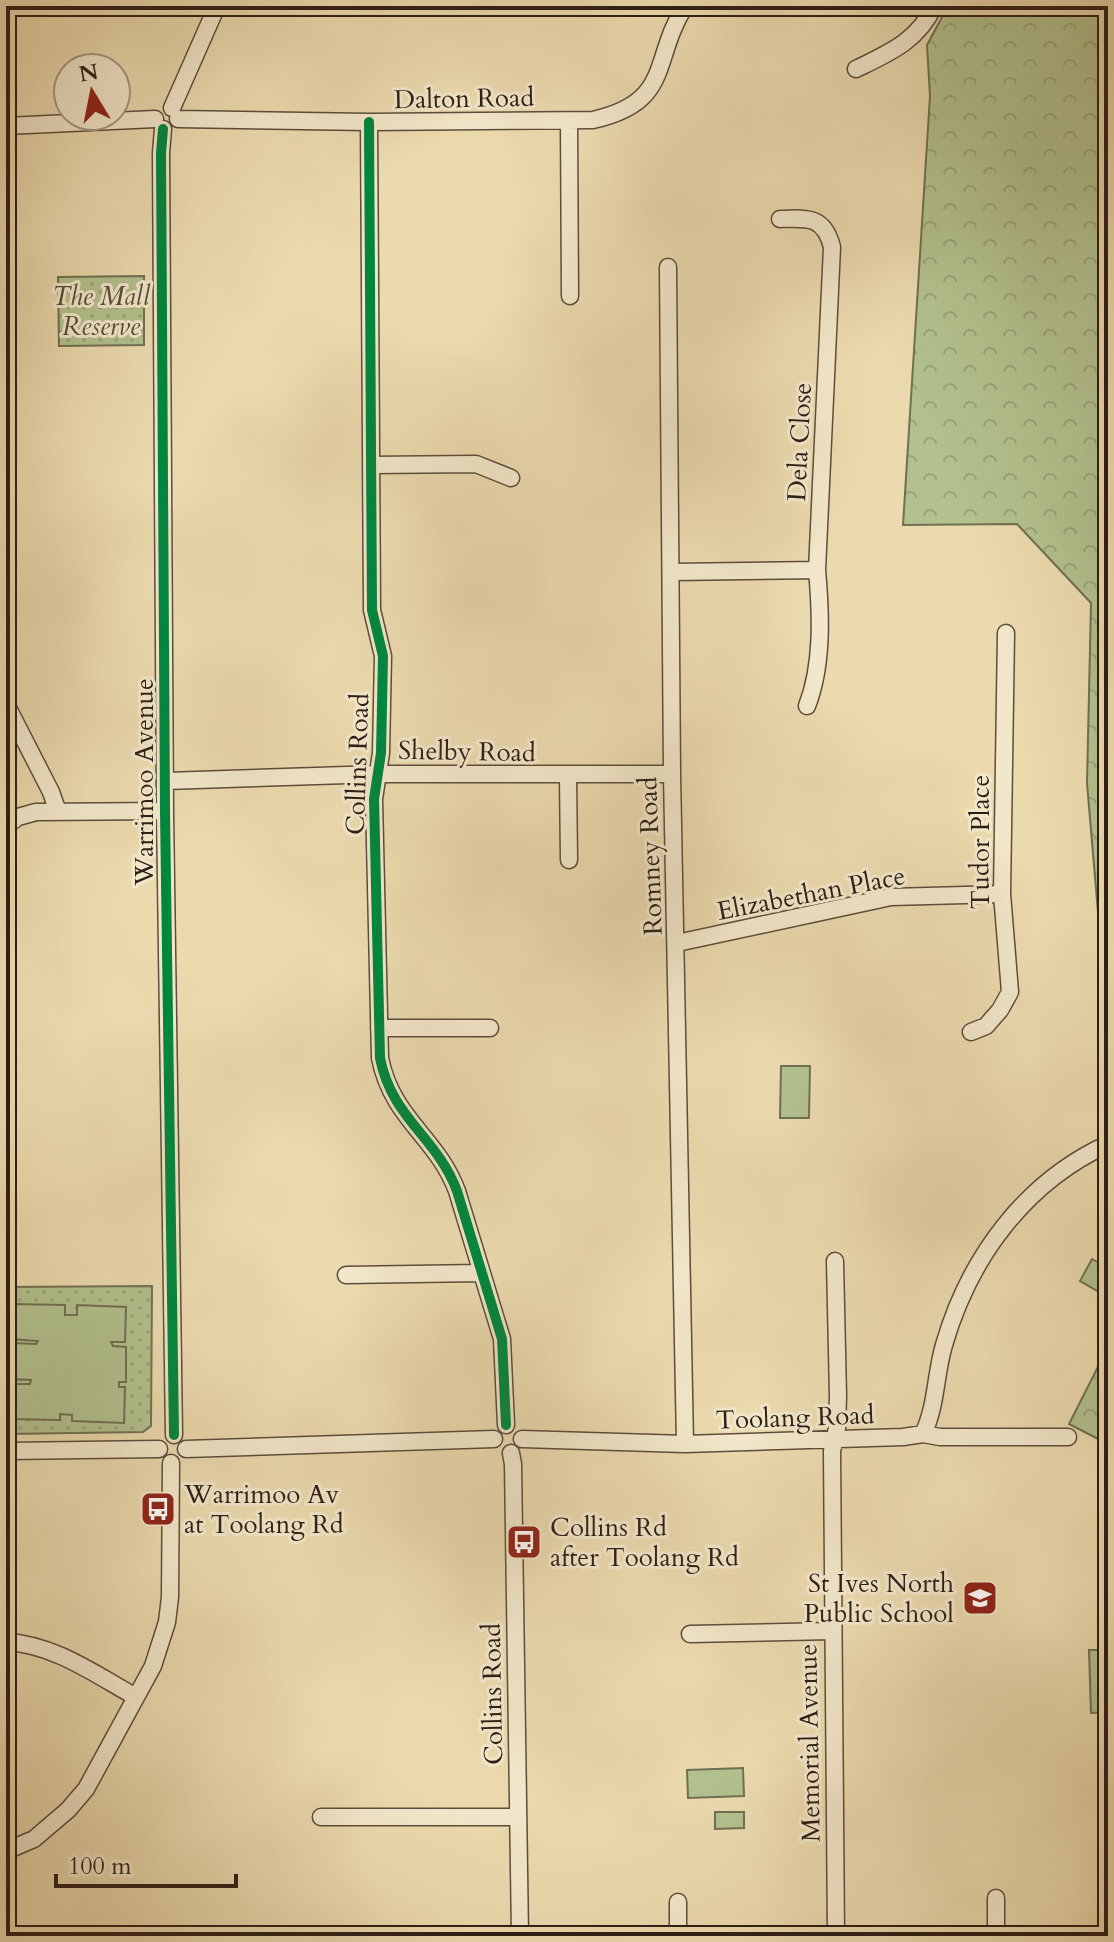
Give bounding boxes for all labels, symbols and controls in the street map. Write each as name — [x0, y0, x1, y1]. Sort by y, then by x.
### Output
north arrow — [52, 52, 132, 132]
text: N — [77, 57, 101, 90]
street label: Dalton Road — [394, 80, 535, 117]
park label: The Mall Reserve — [52, 279, 151, 344]
street label: Dela Close — [779, 382, 820, 502]
street label: Warrimoo Avenue — [127, 678, 162, 887]
street label: Collins Road — [338, 692, 377, 836]
street label: Shelby Road — [398, 733, 536, 770]
street label: Tudor Place — [963, 775, 998, 909]
street label: Romney Road — [630, 776, 671, 936]
street label: Elizabethan Place — [714, 858, 908, 929]
street label: Toolang Road — [715, 1397, 875, 1438]
place label: Warrimoo Av at Toolang Rd — [183, 1477, 344, 1542]
bus stop icon: Warrimoo Av at Toolang Rd — [139, 1490, 177, 1528]
place label: Collins Rd after Toolang Rd — [550, 1510, 739, 1575]
bus stop icon: Collins Rd after Toolang Rd — [505, 1523, 543, 1561]
place label: St Ives North Public School — [804, 1566, 954, 1631]
school or university icon: St Ives North Public School — [961, 1579, 999, 1617]
street label: Collins Road — [474, 1623, 511, 1765]
street label: Memorial Avenue — [790, 1644, 829, 1842]
scale bar — [56, 1838, 236, 1888]
text: 100 m — [68, 1850, 132, 1883]

